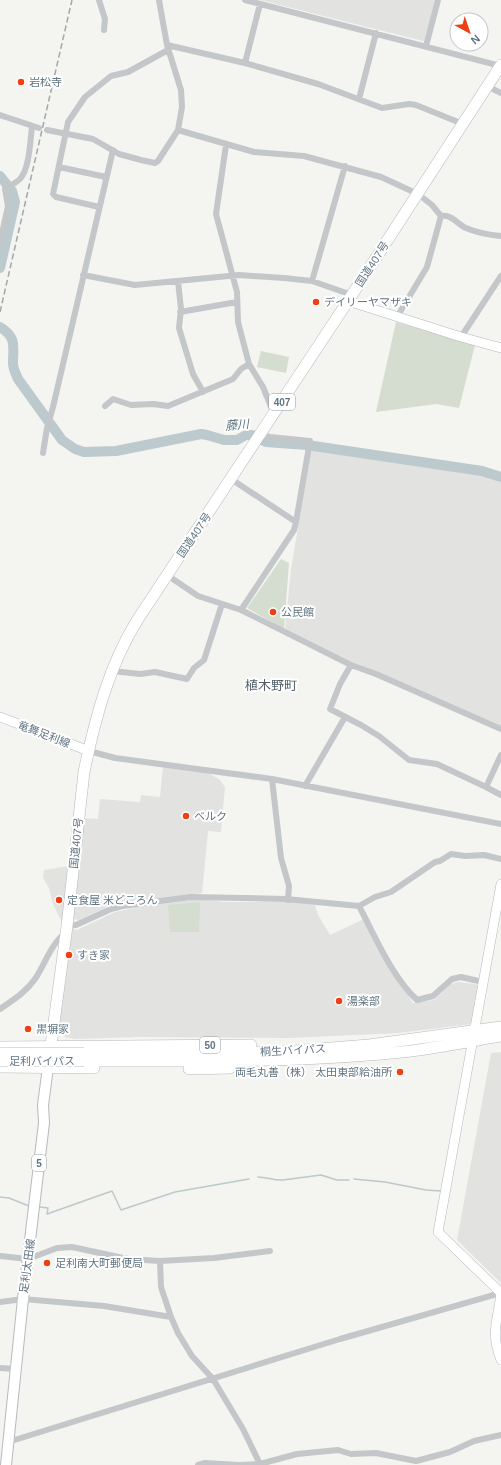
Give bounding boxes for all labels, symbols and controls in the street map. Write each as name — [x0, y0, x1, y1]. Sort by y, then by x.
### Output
north arrow — [449, 12, 489, 52]
text: N — [468, 33, 482, 47]
place label: 岩松寺 — [29, 76, 62, 88]
marker: 岩松寺 — [16, 77, 26, 87]
street label: 国道407号 — [353, 239, 391, 289]
place label: デイリーヤマザキ — [324, 296, 412, 308]
marker: デイリーヤマザキ — [311, 297, 321, 307]
road number: 407 — [269, 394, 295, 410]
water label: 藤川 — [224, 417, 252, 433]
street label: 国道407号 — [175, 510, 213, 560]
place label: 公民館 — [281, 606, 314, 618]
marker: 公民館 — [268, 607, 278, 617]
district label: 植木野町 — [245, 678, 297, 693]
street label: 竜舞足利線 — [16, 719, 72, 749]
place label: ベルク — [194, 810, 227, 822]
marker: ベルク — [181, 811, 191, 821]
street label: 国道407号 — [67, 817, 85, 869]
place label: 定食屋 米どころん — [67, 894, 158, 906]
marker: 定食屋 米どころん — [54, 895, 64, 905]
place label: すき家 — [77, 949, 110, 961]
marker: すき家 — [64, 950, 74, 960]
place label: 湯楽部 — [347, 995, 380, 1007]
marker: 湯楽部 — [334, 996, 344, 1006]
place label: 黒塀家 — [36, 1023, 69, 1035]
marker: 黒塀家 — [23, 1024, 33, 1034]
road number: 50 — [200, 1037, 220, 1053]
street label: 桐生バイパス — [260, 1042, 326, 1058]
street label: 足利バイパス — [9, 1055, 75, 1067]
place label: 両毛丸善（株） 太田東部給油所 — [235, 1066, 393, 1078]
marker: 両毛丸善（株） 太田東部給油所 — [395, 1067, 405, 1077]
road number: 5 — [32, 1155, 46, 1171]
street label: 足利太田線 — [17, 1238, 37, 1294]
place label: 足利南大町郵便局 — [55, 1257, 143, 1269]
marker: 足利南大町郵便局 — [42, 1258, 52, 1268]

